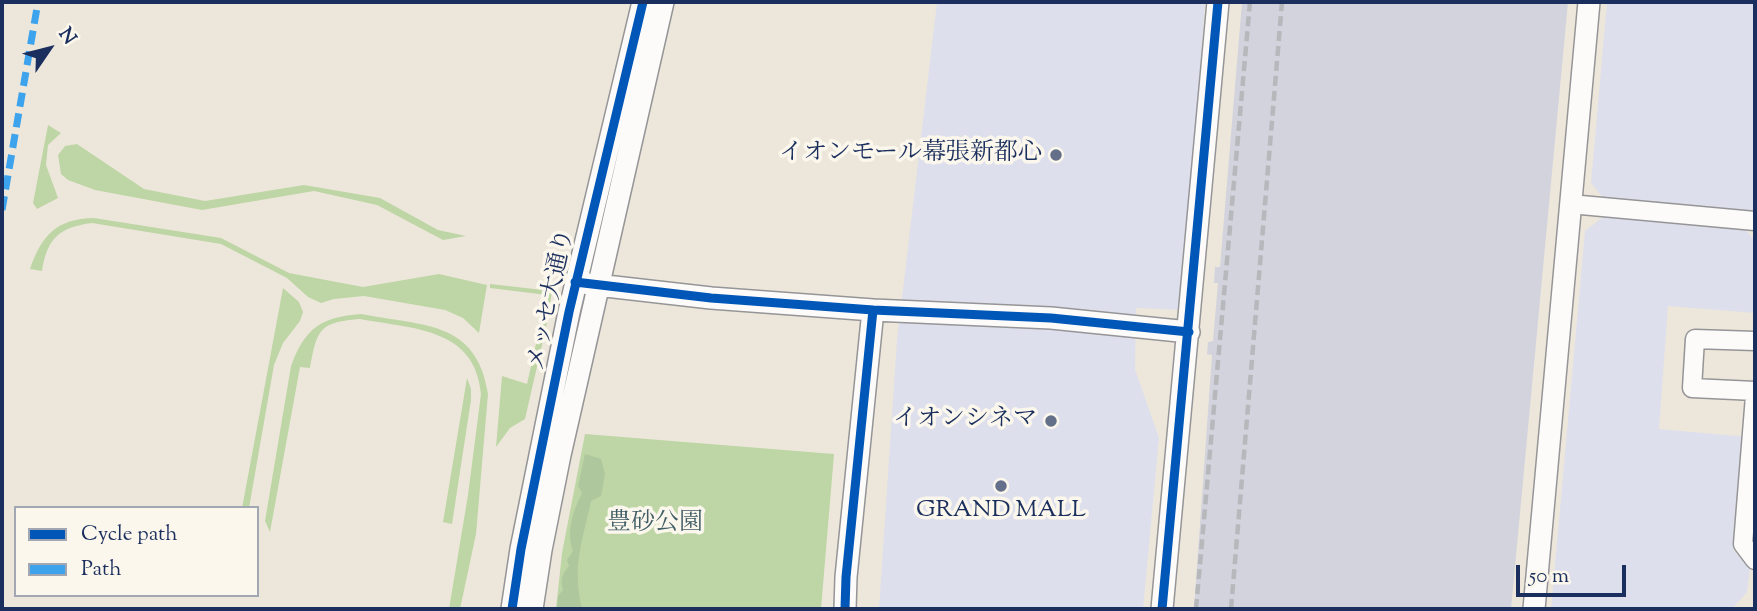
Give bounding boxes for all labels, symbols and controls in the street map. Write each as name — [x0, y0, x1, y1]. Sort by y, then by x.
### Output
north arrow — [14, 14, 84, 84]
text: N — [51, 23, 82, 51]
place label: イオンモール幕張新都心 — [779, 141, 1042, 169]
marker: イオンモール幕張新都心 — [1048, 147, 1064, 163]
street label: メッセ大通り — [524, 227, 582, 373]
place label: イオンシネマ — [893, 407, 1037, 435]
marker: イオンシネマ — [1043, 413, 1059, 429]
marker: GRAND MALL — [993, 478, 1009, 494]
place label: GRAND MALL — [916, 498, 1086, 526]
legend — [14, 506, 259, 597]
park label: 豊砂公園 — [607, 511, 703, 539]
text: Cycle path — [81, 520, 178, 550]
scale bar — [1519, 552, 1629, 596]
text: Path — [81, 555, 122, 585]
text: 50 m — [1529, 562, 1569, 592]

